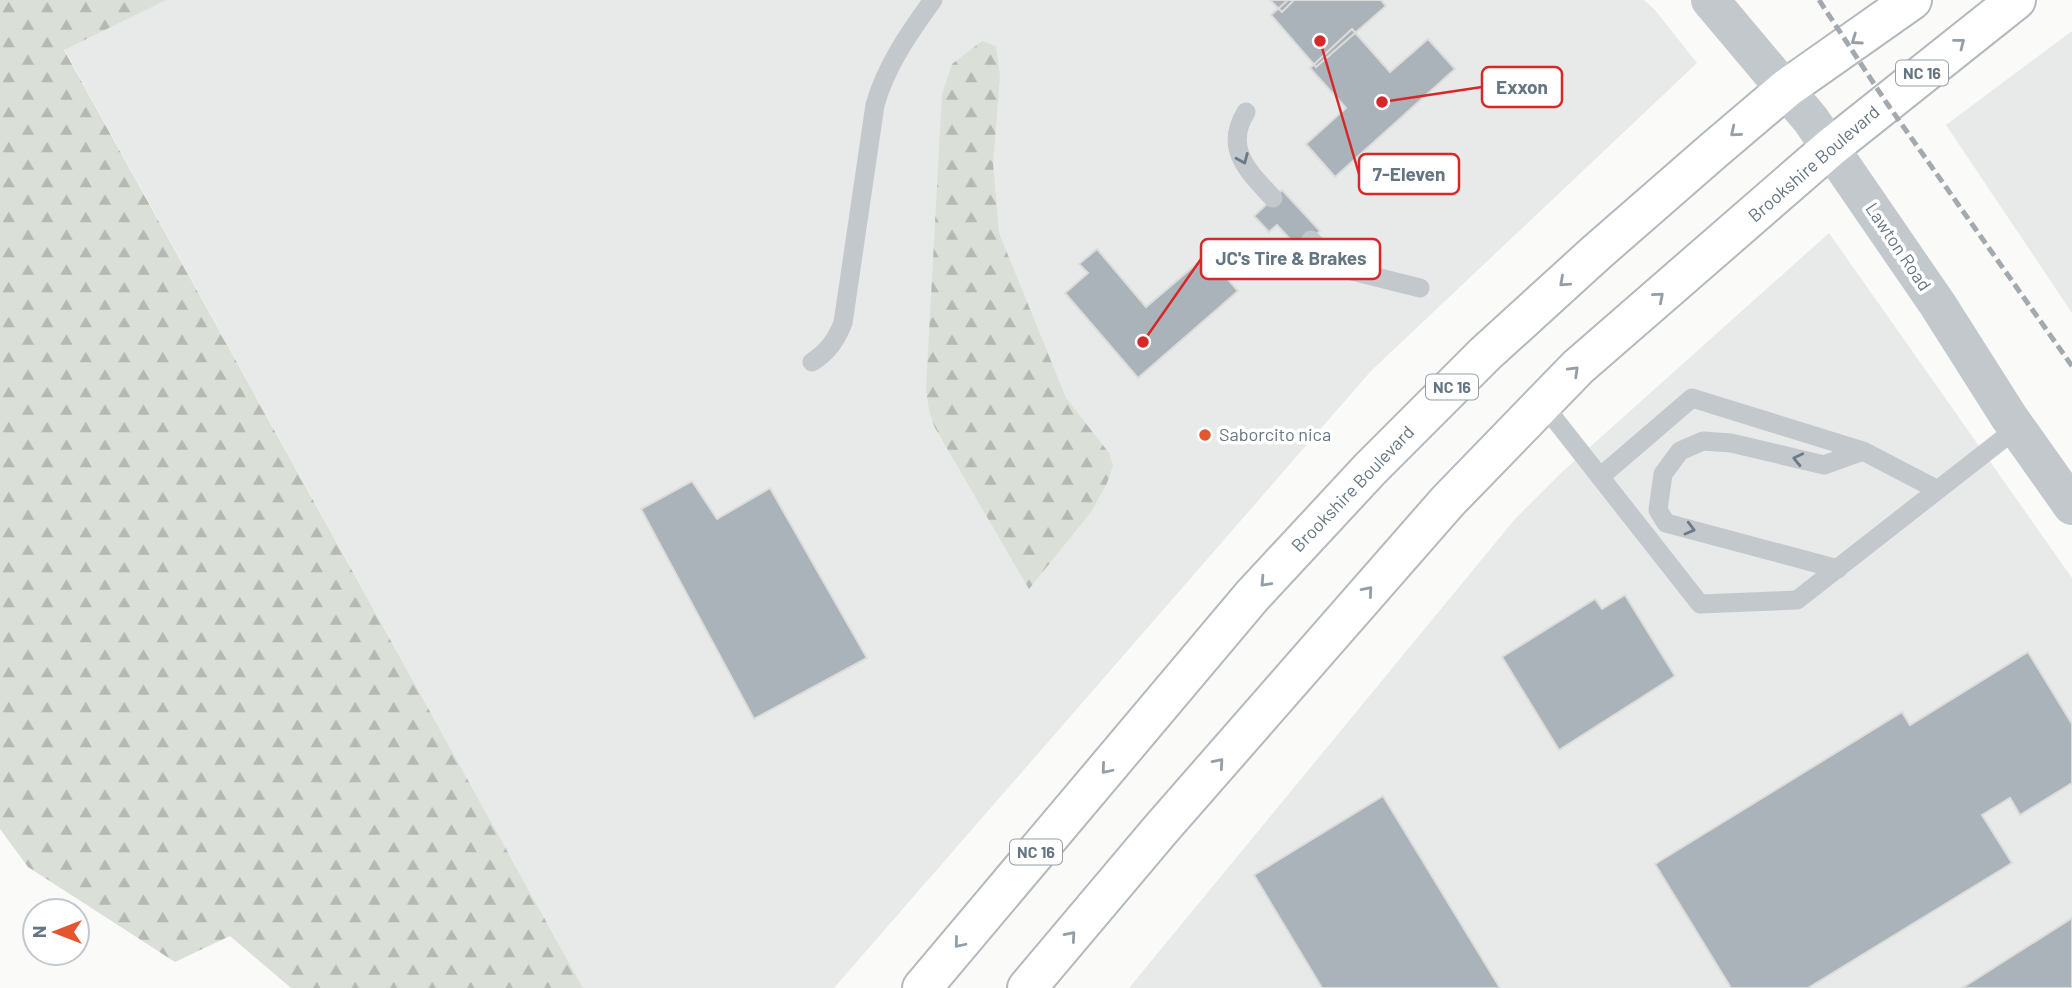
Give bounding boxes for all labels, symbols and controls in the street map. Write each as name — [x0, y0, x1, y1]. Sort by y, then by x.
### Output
one-way arrow — [1851, 32, 1864, 45]
one-way arrow — [1952, 39, 1964, 52]
road number: NC 16 — [1896, 60, 1948, 86]
callout: Exxon — [1482, 67, 1562, 107]
text: Exxon — [1496, 75, 1548, 98]
street label: Brookshire Boulevard — [1743, 100, 1884, 226]
one-way arrow — [1730, 124, 1742, 137]
one-way arrow — [1234, 152, 1248, 164]
callout: 7-Eleven — [1359, 154, 1459, 194]
text: 7-Eleven — [1373, 162, 1445, 185]
street label: Lawton Road — [1861, 198, 1936, 295]
callout: JC's Tire & Brakes — [1201, 239, 1380, 279]
text: JC's Tire & Brakes — [1216, 246, 1366, 269]
one-way arrow — [1559, 274, 1572, 287]
one-way arrow — [1651, 293, 1664, 305]
one-way arrow — [1566, 367, 1579, 380]
road number: NC 16 — [1426, 374, 1478, 400]
street label: Brookshire Boulevard — [1286, 421, 1418, 556]
place label: Saborcito nica — [1219, 423, 1331, 445]
marker: Saborcito nica — [1197, 427, 1213, 443]
one-way arrow — [1792, 453, 1804, 468]
one-way arrow — [1684, 521, 1696, 536]
one-way arrow — [1261, 574, 1273, 587]
one-way arrow — [1360, 587, 1372, 600]
one-way arrow — [1211, 758, 1223, 771]
one-way arrow — [1102, 760, 1114, 773]
road number: NC 16 — [1010, 839, 1062, 864]
north arrow — [21, 897, 91, 967]
text: N — [27, 926, 50, 938]
one-way arrow — [1063, 931, 1075, 944]
one-way arrow — [955, 935, 968, 948]

